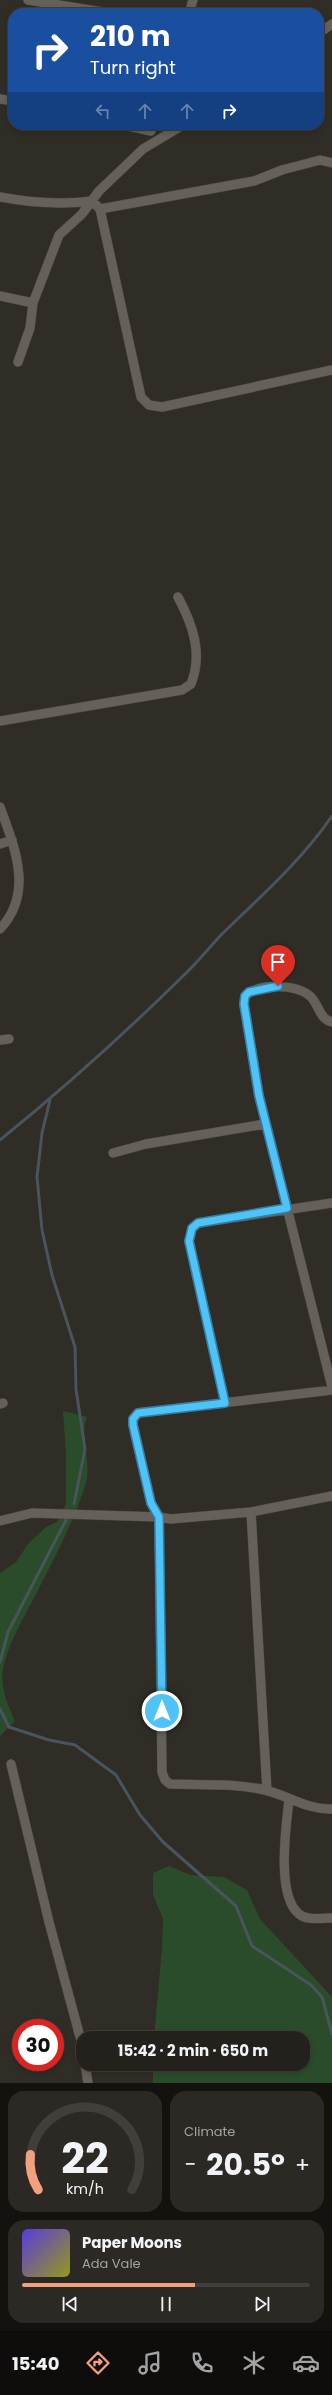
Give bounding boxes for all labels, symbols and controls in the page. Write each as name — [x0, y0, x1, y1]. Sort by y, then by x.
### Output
text: 210 m — [90, 17, 170, 56]
icon: right — [24, 24, 76, 76]
text: Turn right — [90, 55, 176, 80]
icon: left — [92, 100, 114, 122]
icon: ahead — [134, 100, 156, 122]
icon: ahead — [176, 100, 198, 122]
icon: right — [218, 100, 240, 122]
pin — [261, 945, 295, 986]
icon: arrive — [267, 951, 289, 973]
position arrow — [141, 1690, 183, 1732]
speed limit sign: 30 — [12, 2019, 64, 2071]
text: 15:42 · 2 min · 650 m — [118, 2040, 268, 2061]
text: Climate — [184, 2122, 235, 2141]
text: 22 — [61, 2128, 109, 2187]
text: 20.5° — [206, 2143, 285, 2186]
text: − — [184, 2149, 196, 2180]
text: + — [295, 2149, 310, 2180]
text: km/h — [66, 2178, 104, 2198]
text: Paper Moons — [82, 2232, 182, 2253]
text: Ada Vale — [82, 2254, 141, 2273]
icon: previous — [59, 2293, 81, 2315]
icon: pause — [155, 2293, 177, 2315]
icon: next — [251, 2293, 273, 2315]
icon: directions — [84, 2349, 112, 2377]
icon: music — [136, 2349, 164, 2377]
icon: phone — [188, 2349, 216, 2377]
icon: climate — [240, 2349, 268, 2377]
icon: car — [292, 2349, 320, 2377]
text: 15:40 — [12, 2351, 60, 2376]

